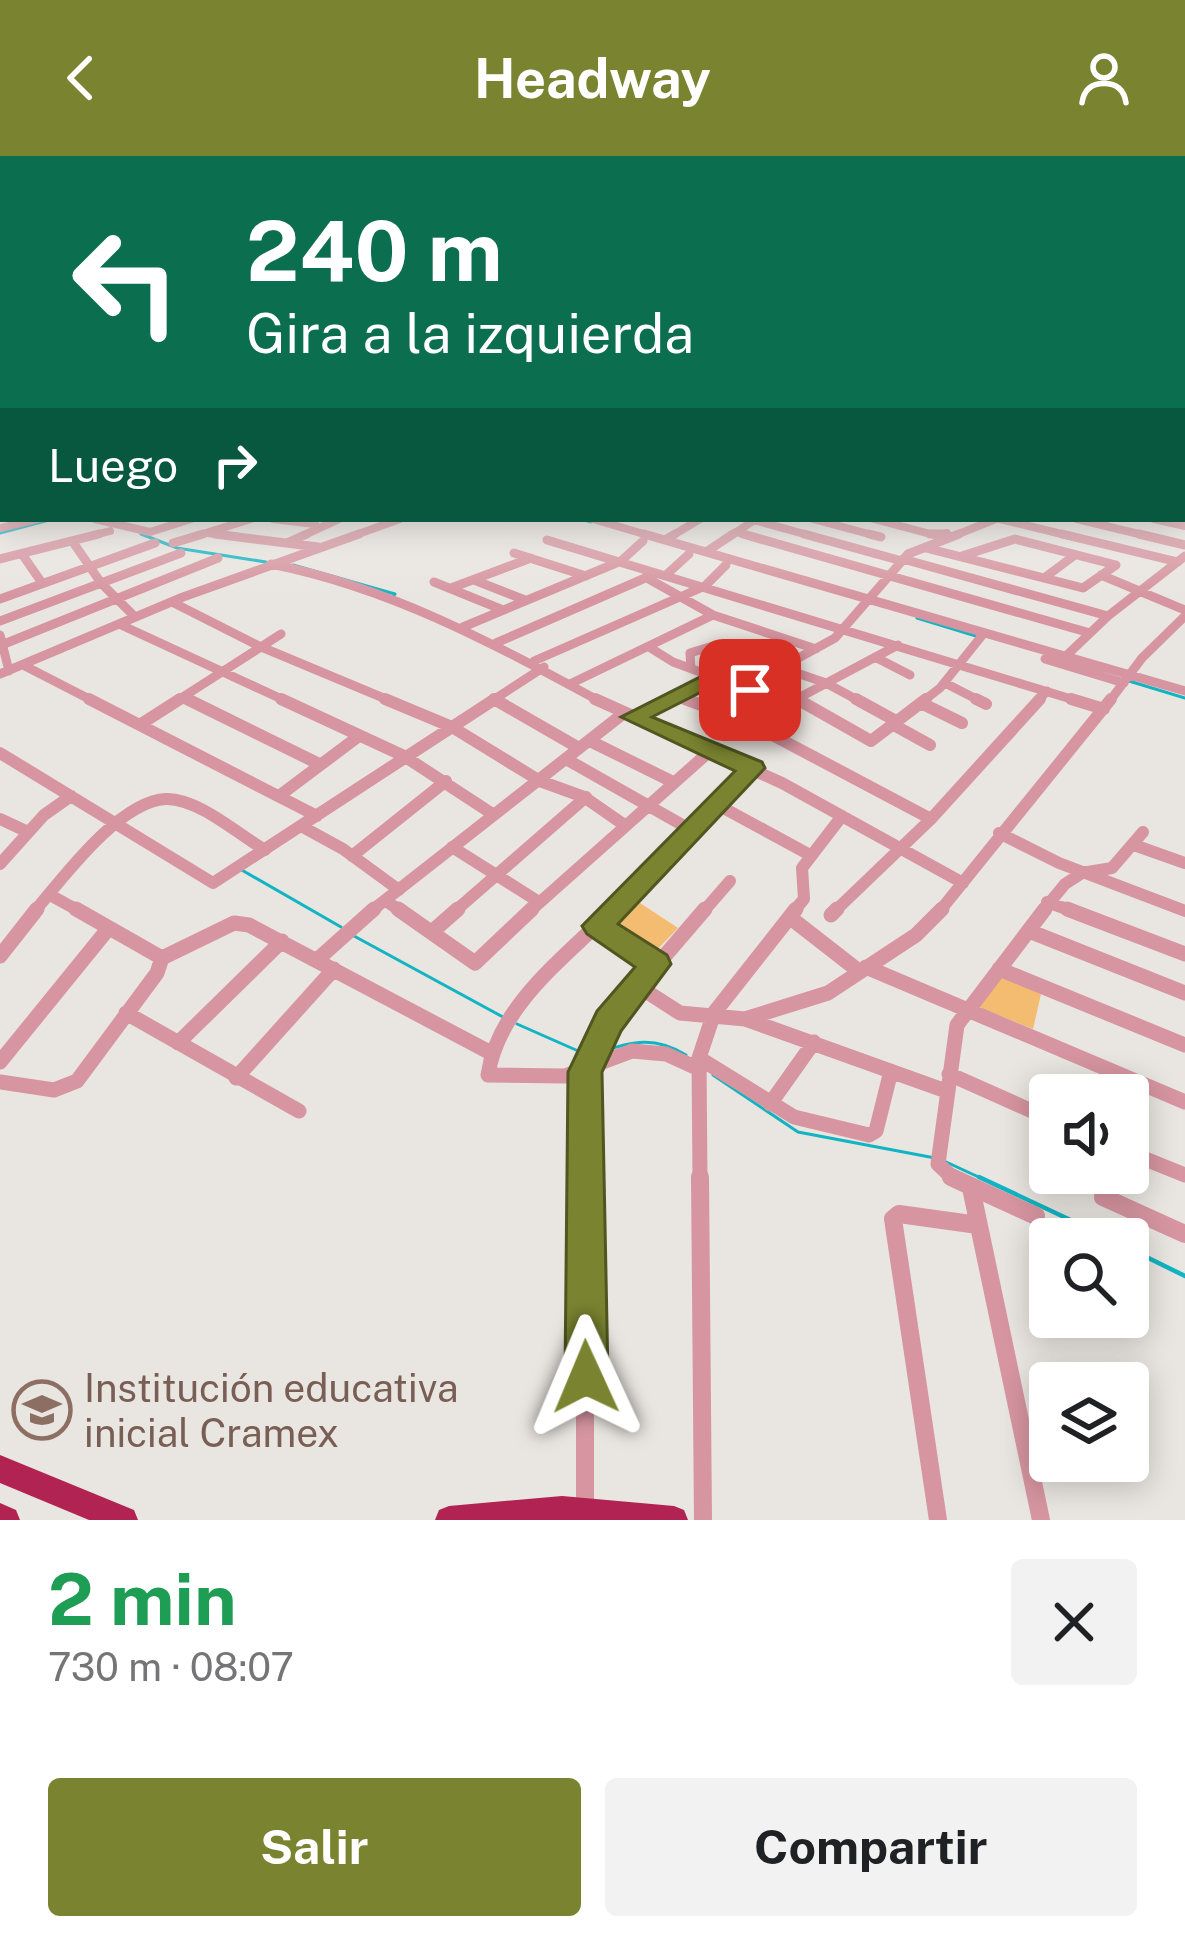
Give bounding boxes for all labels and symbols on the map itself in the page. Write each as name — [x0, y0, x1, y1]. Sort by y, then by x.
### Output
pin — [699, 639, 801, 741]
position arrow — [523, 1314, 649, 1440]
place label: Institución educativa inicial Cramex — [84, 1365, 458, 1456]
school or university icon: Institución educativa inicial Cramex — [11, 1379, 73, 1441]

